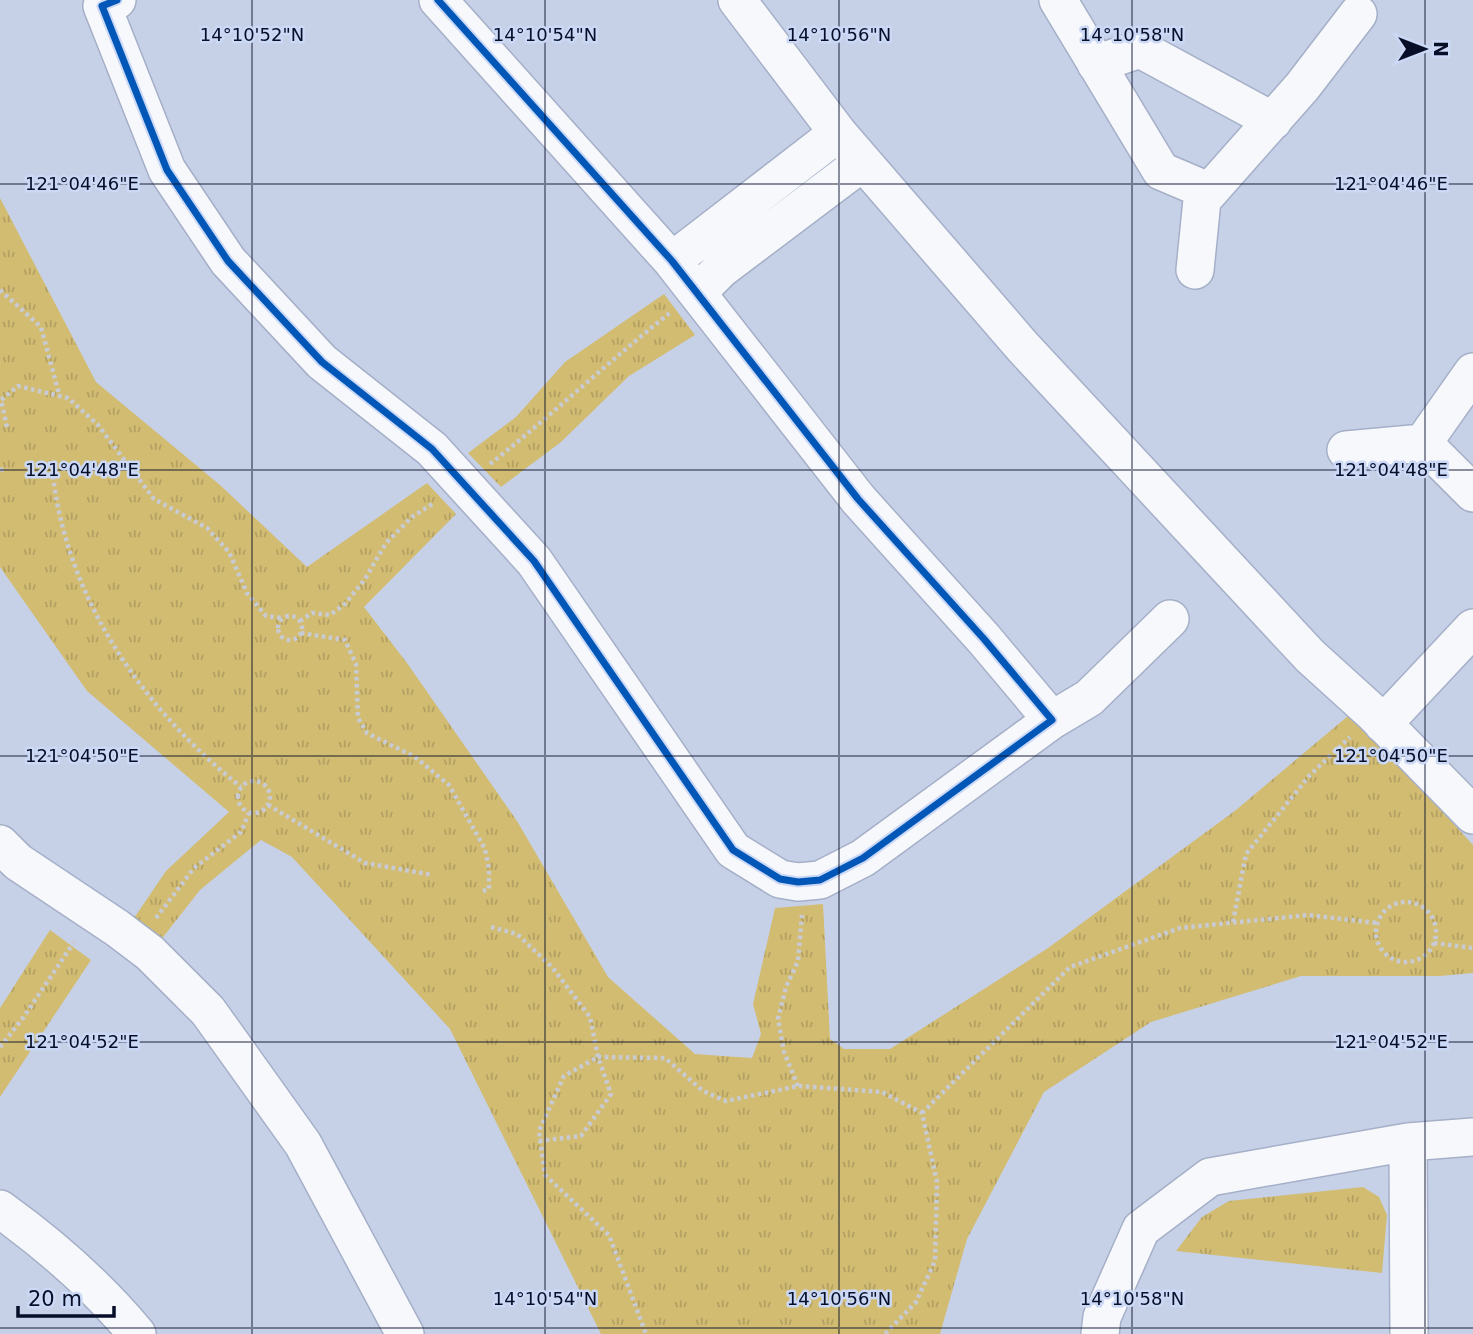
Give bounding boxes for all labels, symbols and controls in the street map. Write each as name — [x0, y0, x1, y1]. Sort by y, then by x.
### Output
north arrow — [1389, 14, 1459, 84]
text: 14°10'52"N — [200, 24, 304, 45]
text: 14°10'54"N — [493, 24, 597, 45]
text: 14°10'56"N — [787, 24, 891, 45]
text: 14°10'58"N — [1080, 24, 1184, 45]
text: N — [1430, 41, 1452, 57]
text: 121°04'46"E — [25, 173, 139, 194]
text: 121°04'46"E — [1334, 173, 1448, 194]
text: 121°04'48"E — [25, 459, 139, 480]
text: 121°04'48"E — [1334, 459, 1448, 480]
text: 121°04'50"E — [25, 745, 139, 766]
text: 121°04'50"E — [1334, 745, 1448, 766]
text: 121°04'52"E — [25, 1031, 139, 1052]
text: 121°04'52"E — [1334, 1031, 1448, 1052]
scale bar — [18, 1274, 114, 1318]
text: 20 m — [28, 1287, 82, 1311]
text: 14°10'54"N — [493, 1288, 597, 1309]
text: 14°10'56"N — [787, 1288, 891, 1309]
text: 14°10'58"N — [1080, 1288, 1184, 1309]

